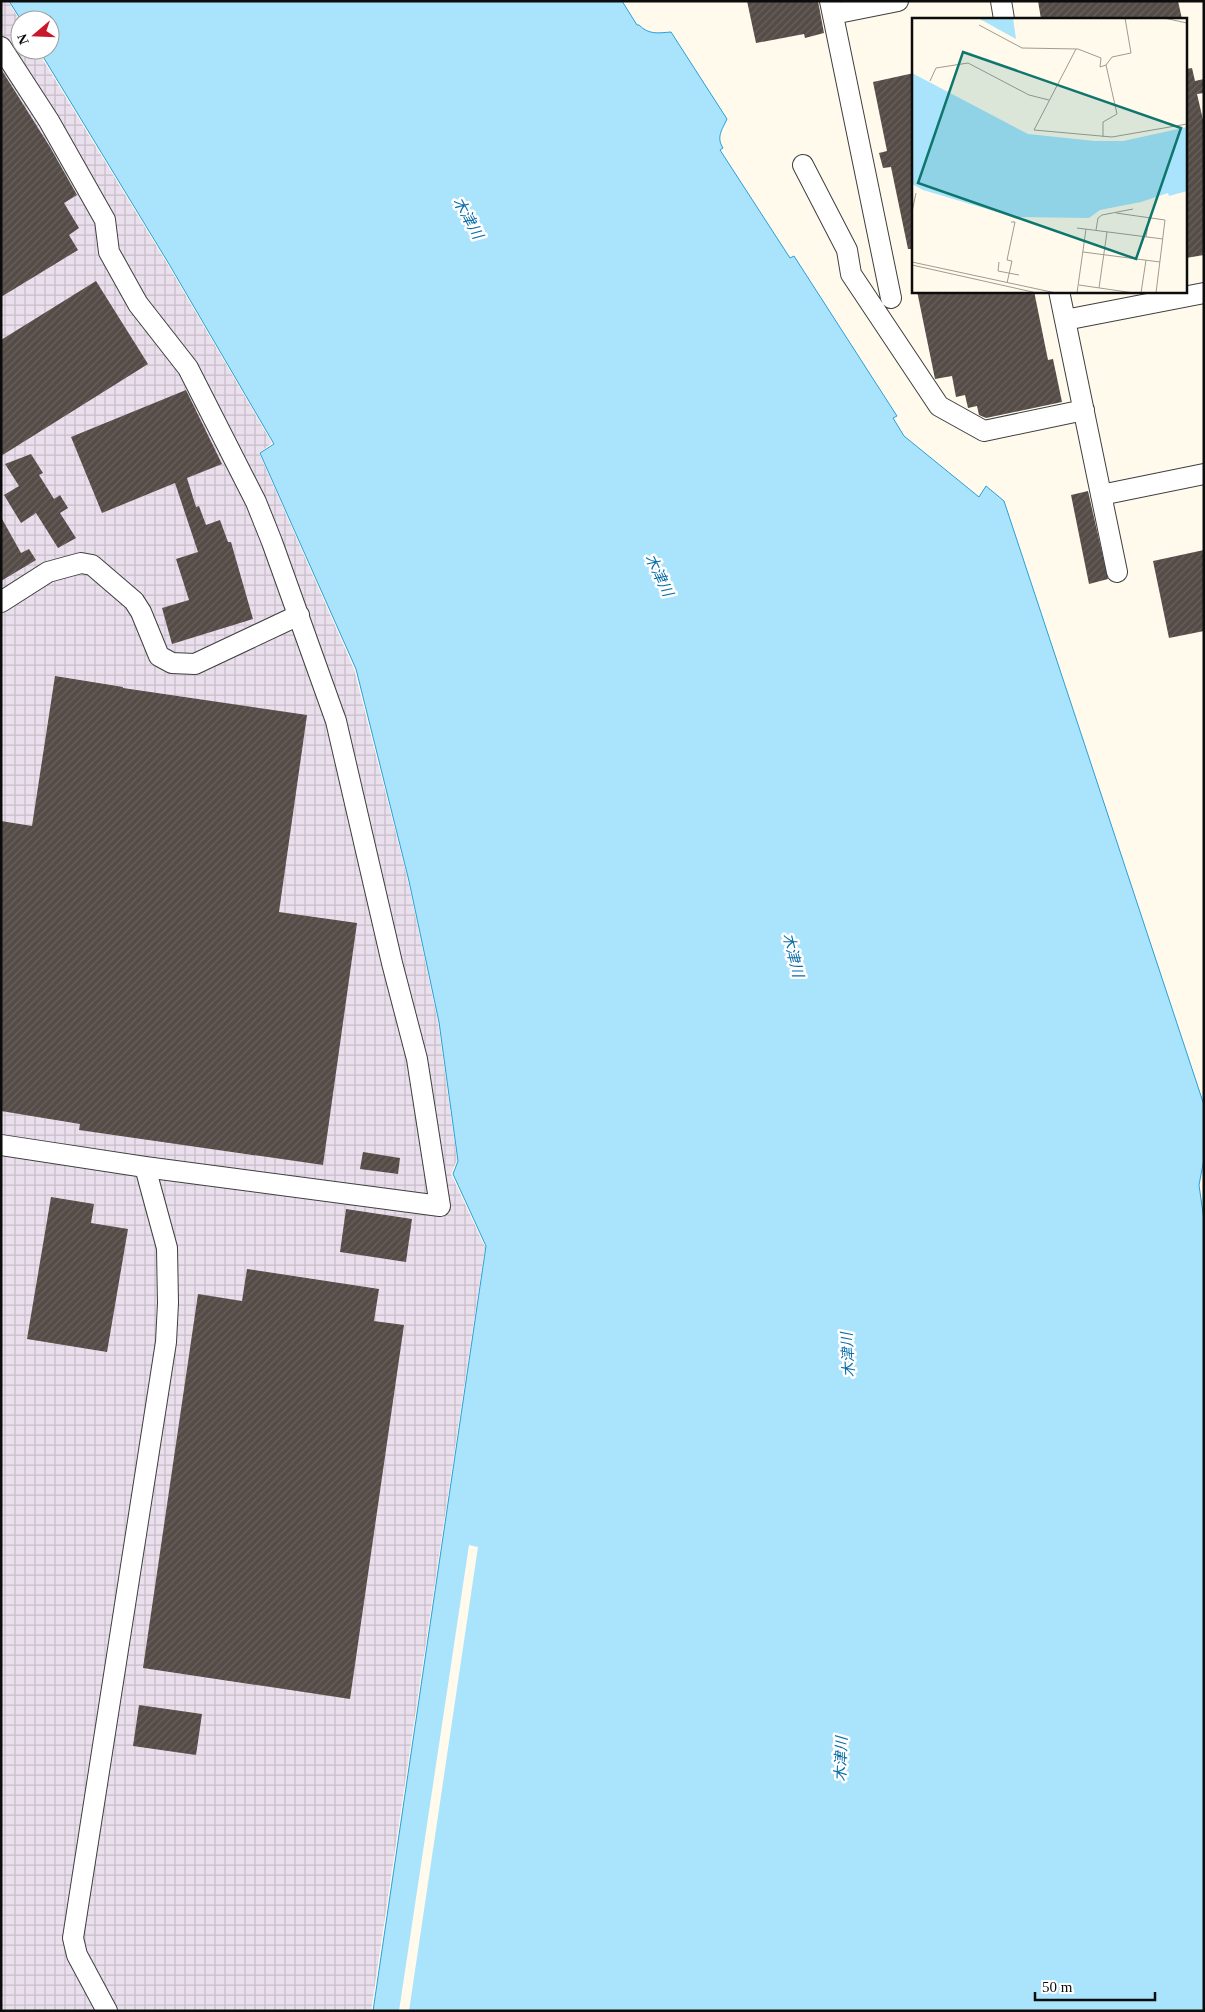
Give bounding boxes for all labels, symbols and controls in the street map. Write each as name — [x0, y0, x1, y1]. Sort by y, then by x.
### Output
north arrow — [10, 10, 60, 60]
inset map — [912, 18, 1188, 292]
text: N — [14, 32, 32, 46]
water label: 木津川 — [450, 194, 487, 243]
water label: 木津川 — [642, 551, 677, 601]
water label: 木津川 — [780, 931, 807, 981]
water label: 木津川 — [839, 1330, 857, 1378]
water label: 木津川 — [832, 1734, 850, 1782]
scale bar — [1035, 1970, 1155, 2002]
text: 50 m — [1042, 1979, 1073, 1995]

